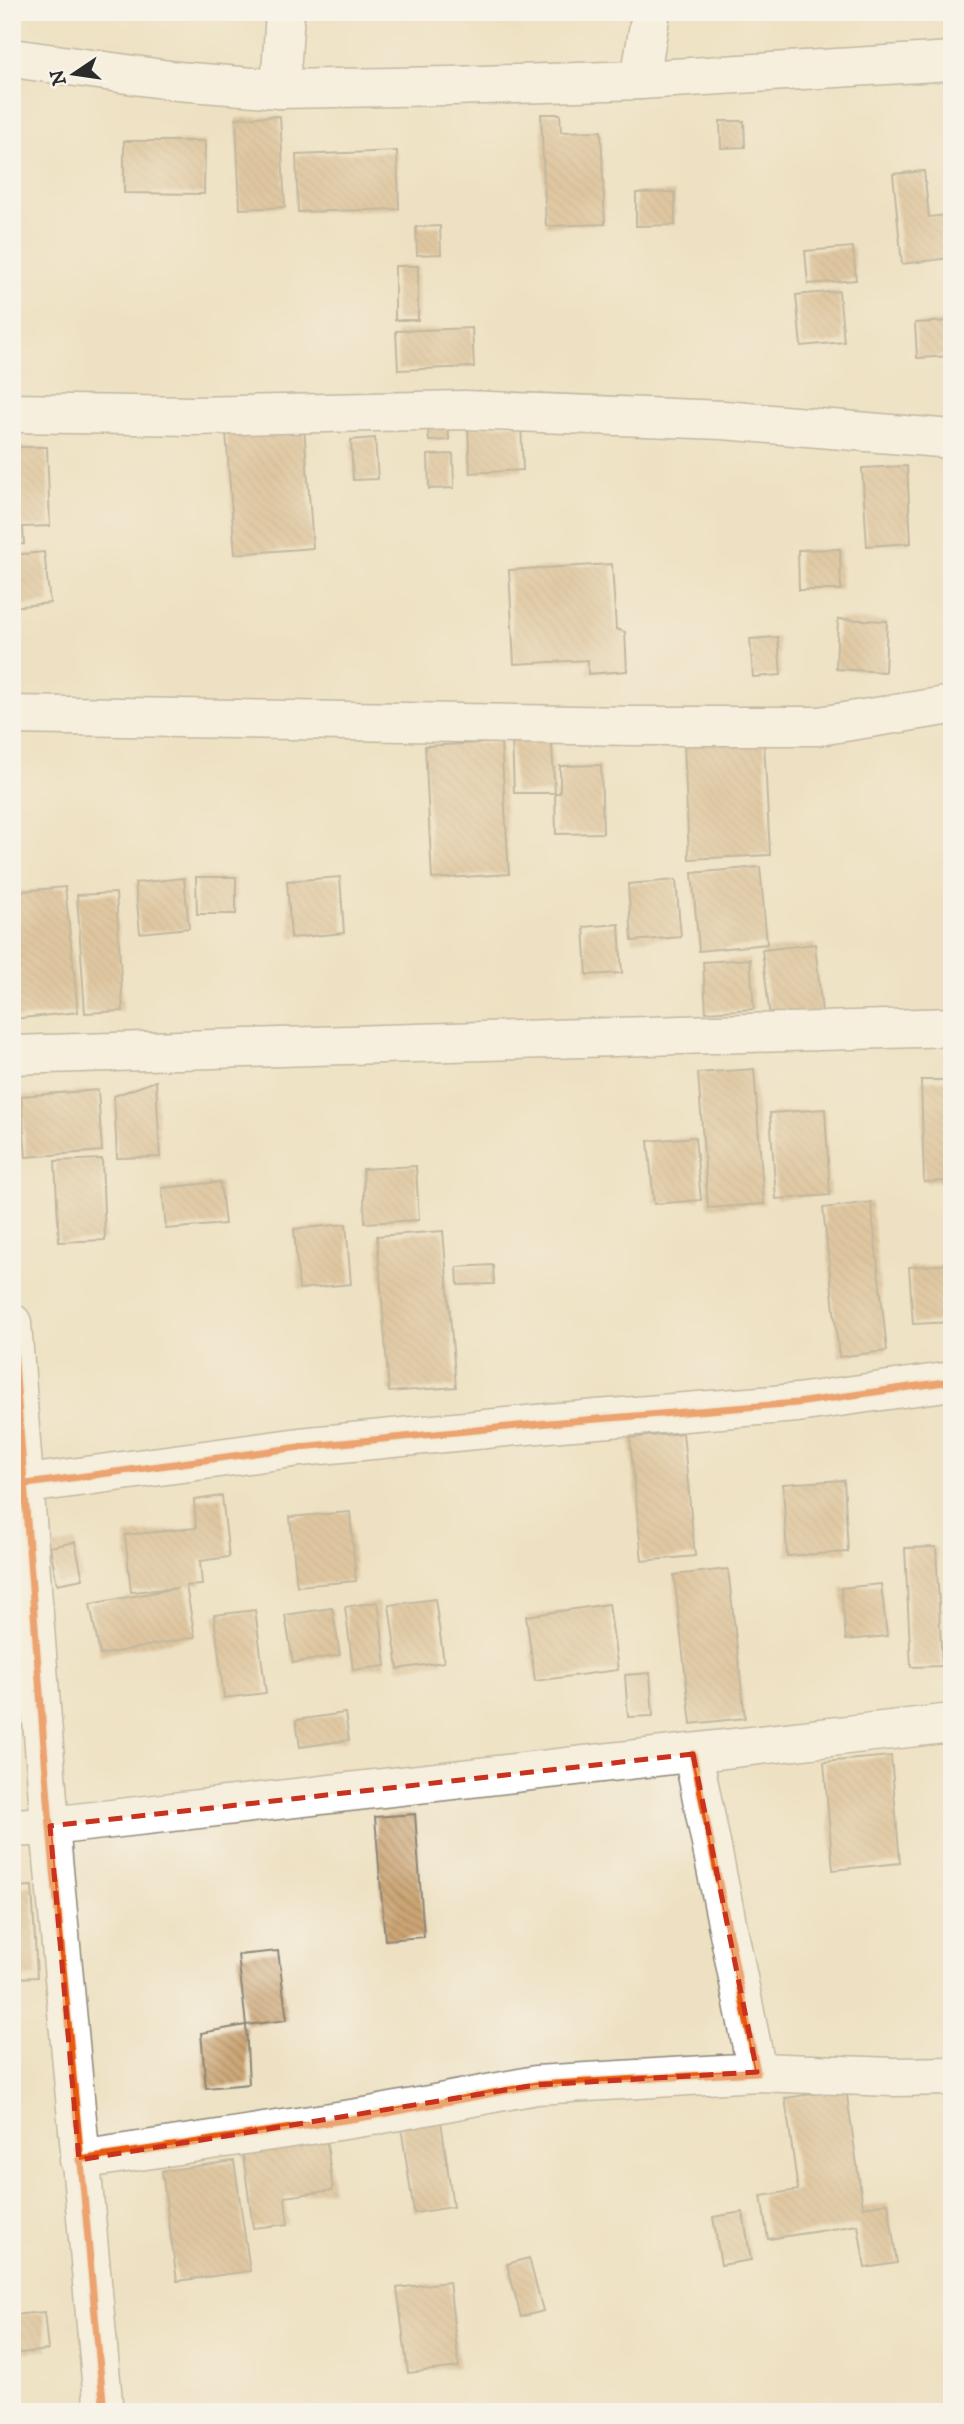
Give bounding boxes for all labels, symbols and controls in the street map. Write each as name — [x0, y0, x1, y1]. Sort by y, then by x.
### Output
north arrow — [38, 38, 108, 108]
text: N — [46, 67, 72, 88]

